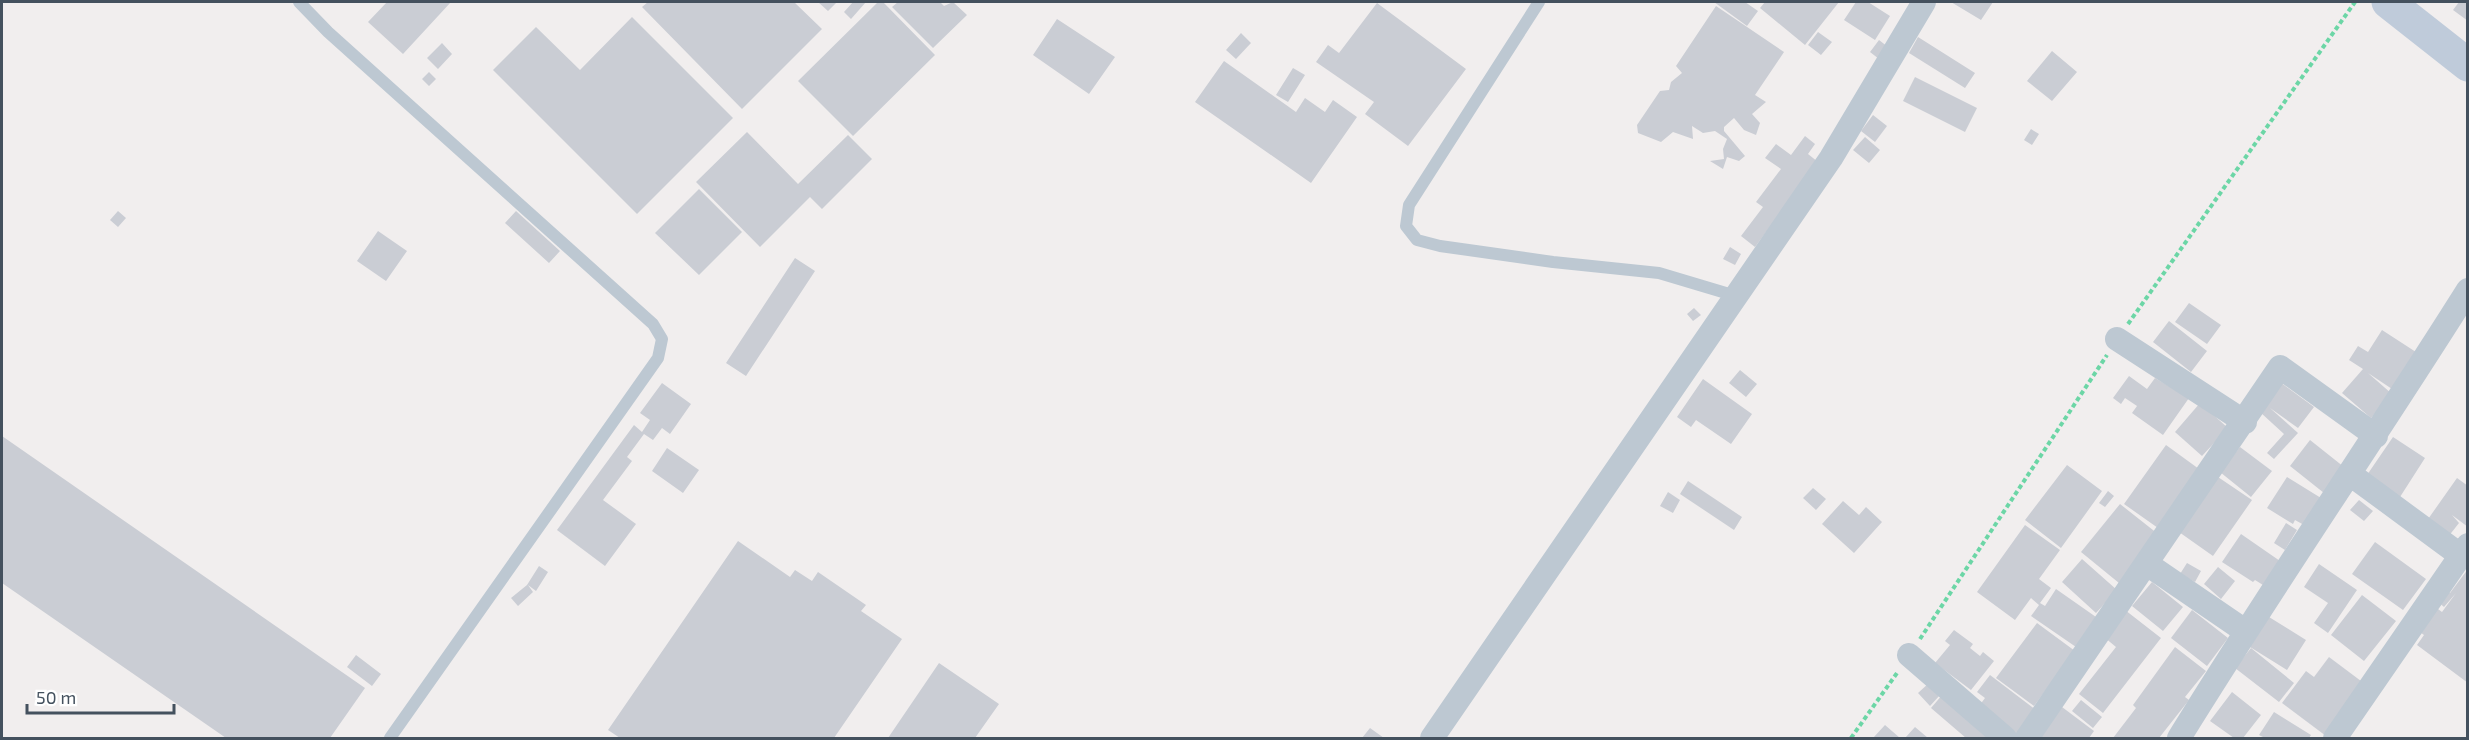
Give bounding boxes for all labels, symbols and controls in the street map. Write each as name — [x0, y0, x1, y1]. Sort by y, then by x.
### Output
scale bar — [27, 677, 174, 715]
text: 50 m — [36, 686, 76, 708]

